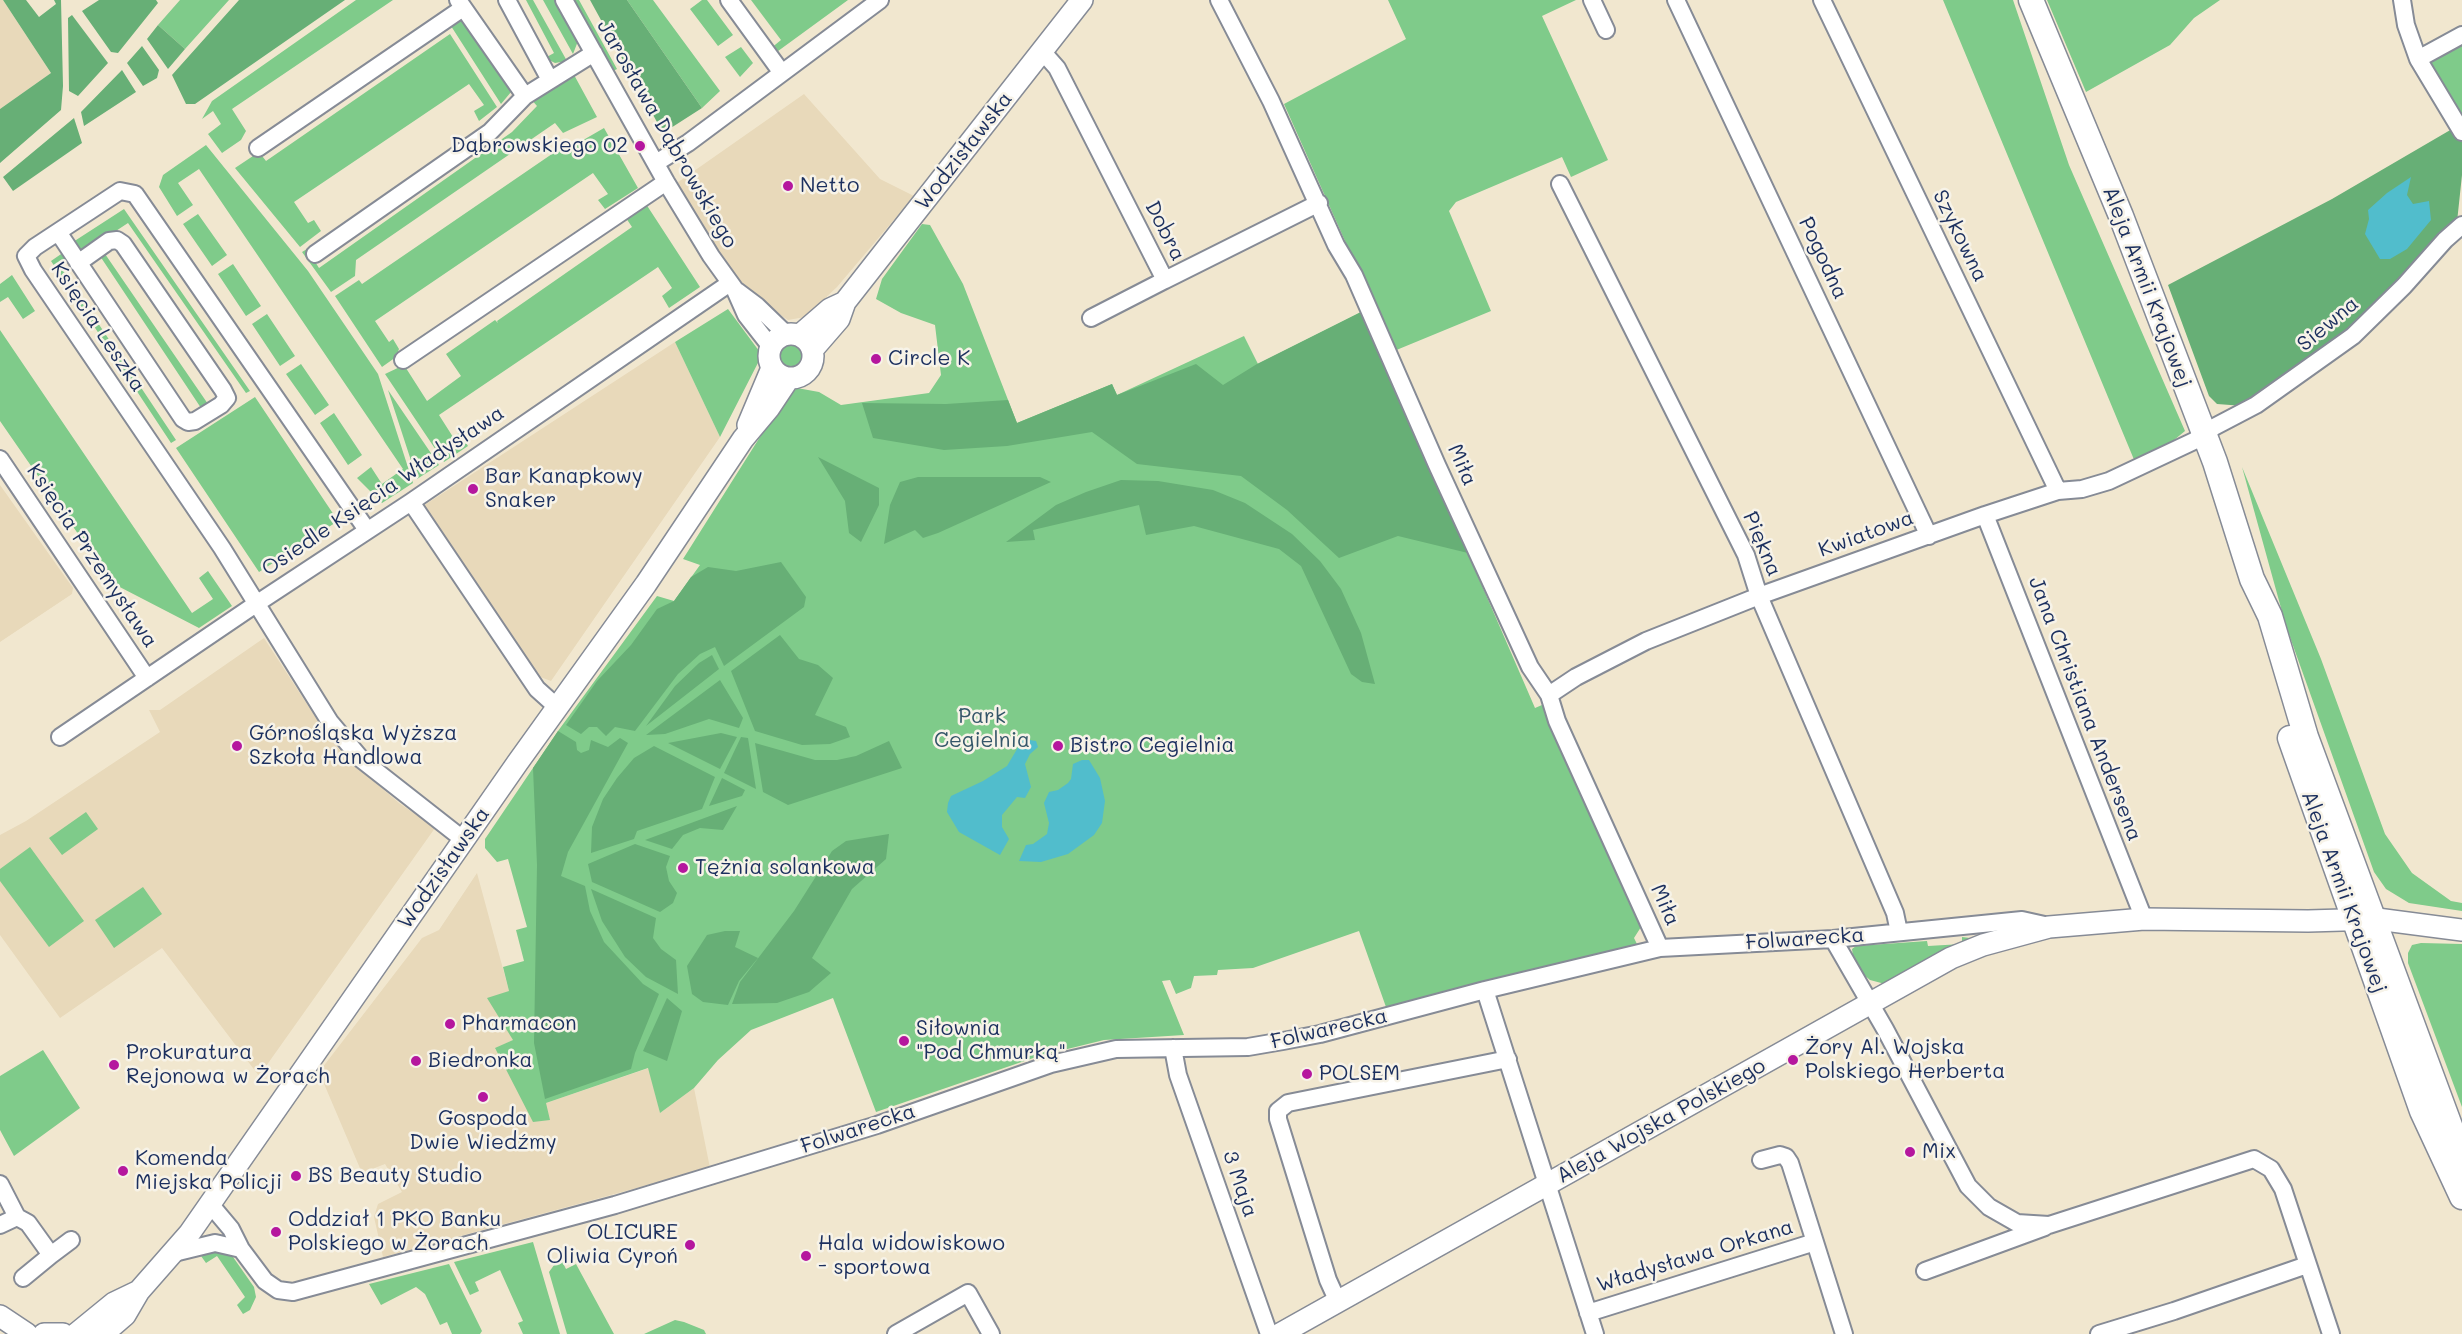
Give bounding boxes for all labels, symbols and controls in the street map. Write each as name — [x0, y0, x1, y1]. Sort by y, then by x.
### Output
street label: Jarosława Dąbrowskiego — [591, 15, 743, 253]
street label: Wodzisławska — [910, 87, 1018, 215]
place label: Dąbrowskiego 02 — [451, 133, 628, 159]
marker: Dąbrowskiego 02 — [633, 139, 647, 153]
place label: Netto — [800, 173, 859, 199]
marker: Netto — [781, 179, 795, 193]
street label: Aleja Armii Krajowej — [2097, 183, 2197, 391]
street label: Szykowna — [1927, 186, 1993, 286]
street label: Dobra — [1139, 197, 1191, 265]
street label: Pogodna — [1793, 213, 1853, 303]
street label: Księcia Leszka — [45, 257, 151, 397]
street label: Siewna — [2292, 291, 2364, 357]
place label: Circle K — [888, 346, 970, 372]
marker: Circle K — [869, 352, 883, 366]
street label: Osiedle Księcia Władysława — [257, 400, 509, 582]
street label: Miła — [1442, 440, 1482, 490]
street label: Księcia Przemysława — [21, 459, 163, 653]
place label: Bar Kanapkowy Snaker — [485, 464, 643, 514]
marker: Bar Kanapkowy Snaker — [466, 482, 480, 496]
street label: Kwiatowa — [1815, 505, 1917, 563]
street label: Piękna — [1737, 508, 1787, 580]
street label: Jana Christiana Andersena — [2023, 573, 2147, 845]
park label: Park Cegielnia — [934, 704, 1030, 754]
place label: Górnośląska Wyższa Szkoła Handlowa — [249, 721, 457, 771]
place label: Bistro Cegielnia — [1070, 733, 1235, 759]
marker: Górnośląska Wyższa Szkoła Handlowa — [230, 739, 244, 753]
marker: Bistro Cegielnia — [1051, 739, 1065, 753]
street label: Aleja Armii Krajowej — [2296, 787, 2392, 997]
street label: Wodzisławska — [393, 802, 495, 934]
place label: Tężnia solankowa — [695, 855, 875, 881]
marker: Tężnia solankowa — [676, 861, 690, 875]
street label: Miła — [1645, 880, 1685, 930]
street label: Folwarecka — [1745, 922, 1865, 956]
street label: Folwarecka — [1268, 1003, 1390, 1055]
place label: Pharmacon — [462, 1011, 577, 1037]
place label: Siłownia "Pod Chmurką" — [916, 1016, 1066, 1066]
marker: Pharmacon — [443, 1017, 457, 1031]
marker: Siłownia "Pod Chmurką" — [897, 1034, 911, 1048]
place label: Żory Al. Wojska Polskiego Herberta — [1805, 1035, 2005, 1085]
place label: Prokuratura Rejonowa w Żorach — [126, 1040, 330, 1090]
place label: Biedronka — [428, 1048, 533, 1074]
street label: Aleja Wojska Polskiego — [1552, 1053, 1770, 1189]
marker: Żory Al. Wojska Polskiego Herberta — [1786, 1053, 1800, 1067]
marker: Biedronka — [409, 1054, 423, 1068]
marker: Prokuratura Rejonowa w Żorach — [107, 1058, 121, 1072]
place label: POLSEM — [1319, 1061, 1400, 1087]
marker: POLSEM — [1300, 1067, 1314, 1081]
marker: Gospoda Dwie Wiedźmy — [476, 1090, 490, 1104]
street label: Folwarecka — [798, 1099, 918, 1159]
place label: Gospoda Dwie Wiedźmy — [409, 1106, 557, 1156]
place label: Mix — [1922, 1139, 1956, 1165]
marker: Mix — [1903, 1145, 1917, 1159]
place label: Komenda Miejska Policji — [135, 1146, 282, 1196]
street label: 3 Maja — [1217, 1147, 1263, 1221]
place label: BS Beauty Studio — [308, 1163, 482, 1189]
marker: Komenda Miejska Policji — [116, 1164, 130, 1178]
marker: BS Beauty Studio — [289, 1169, 303, 1183]
place label: Oddział 1 PKO Banku Polskiego w Żorach — [288, 1207, 501, 1257]
street label: Władysława Orkana — [1594, 1214, 1796, 1298]
place label: OLICURE Oliwia Cyroń — [547, 1220, 678, 1270]
marker: Oddział 1 PKO Banku Polskiego w Żorach — [269, 1225, 283, 1239]
place label: Hala widowiskowo - sportowa — [818, 1231, 1005, 1281]
marker: OLICURE Oliwia Cyroń — [683, 1238, 697, 1252]
marker: Hala widowiskowo - sportowa — [799, 1249, 813, 1263]

